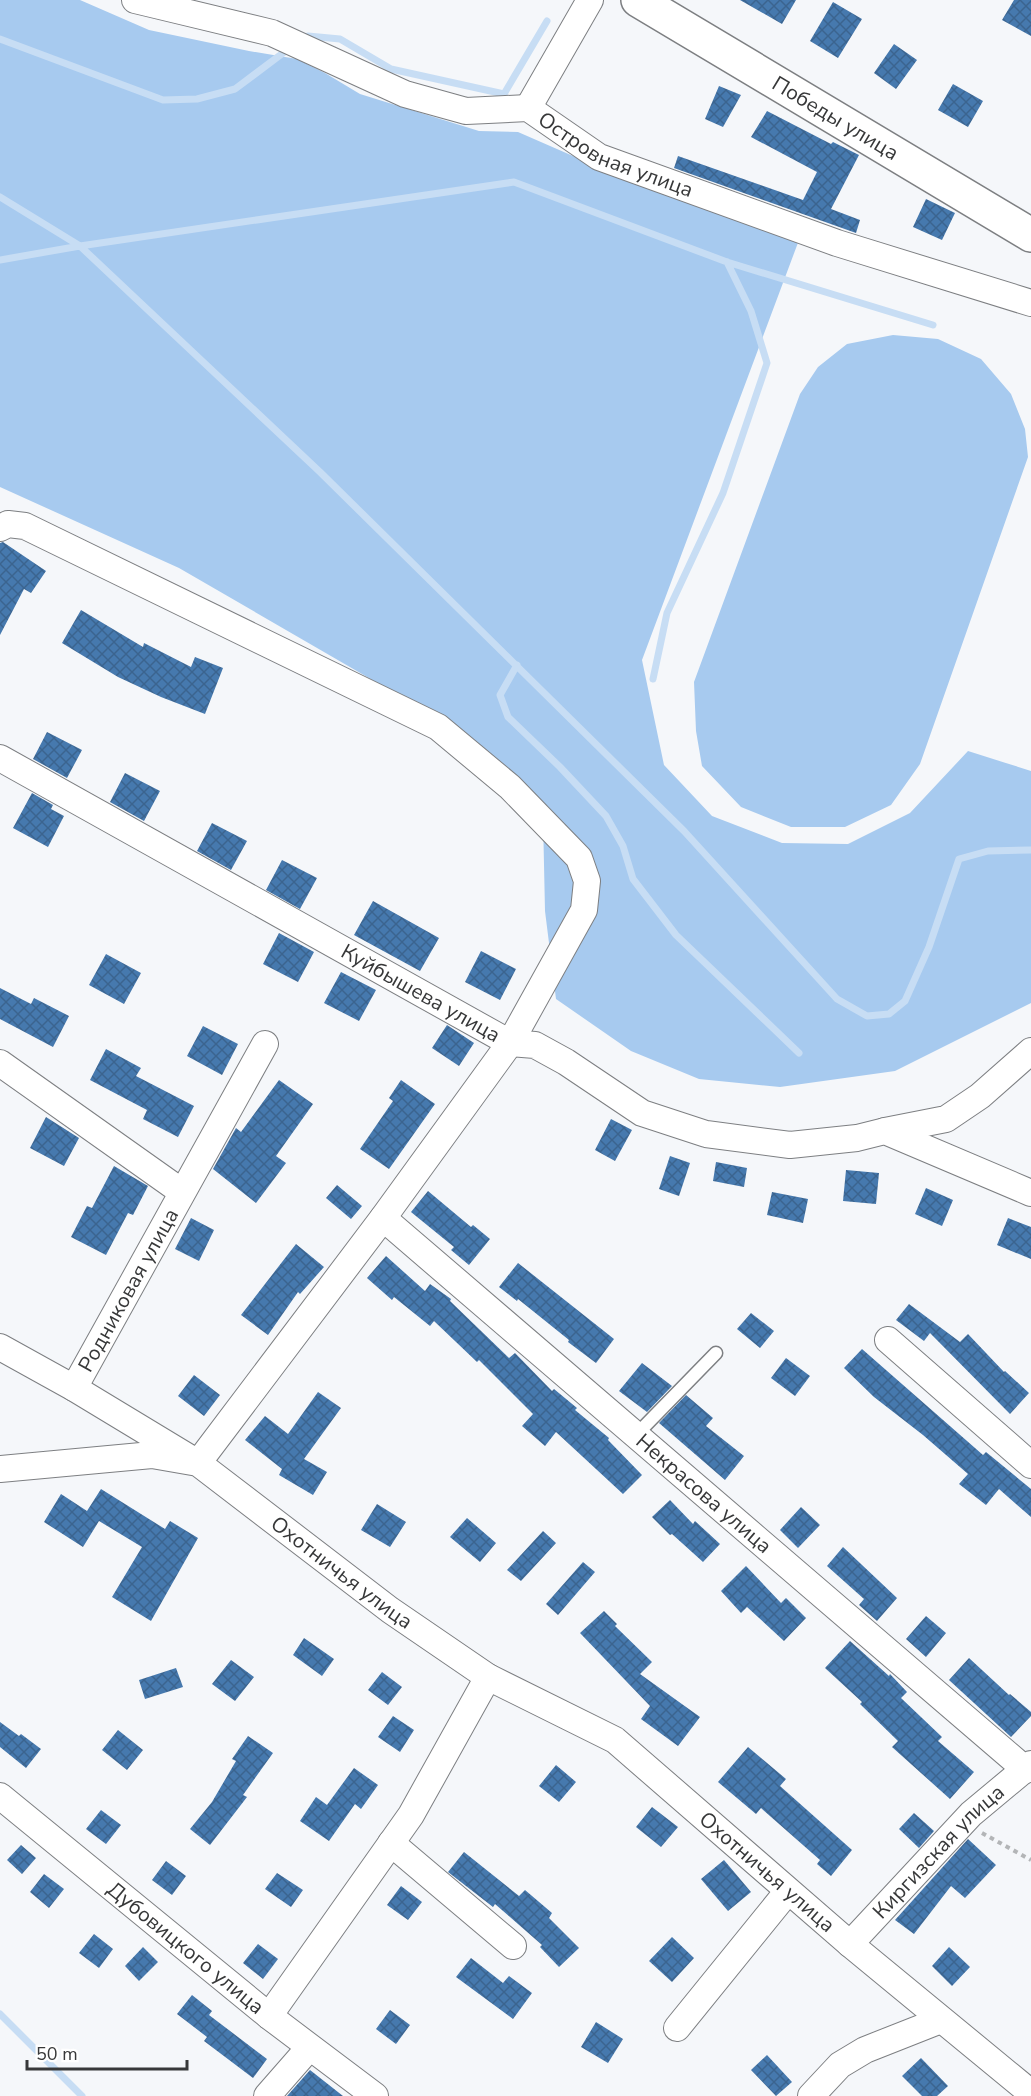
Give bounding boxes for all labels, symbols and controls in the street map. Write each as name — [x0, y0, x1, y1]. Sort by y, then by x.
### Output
street label: Победы улица — [767, 69, 904, 167]
street label: Островная улица — [533, 105, 697, 204]
street label: Куйбышева улица — [336, 937, 505, 1049]
street label: Родниковая улица — [72, 1203, 185, 1377]
street label: Некрасова улица — [630, 1427, 778, 1560]
street label: Охотничья улица — [265, 1510, 418, 1635]
street label: Киргизская улица — [866, 1778, 1010, 1925]
street label: Охотничья улица — [693, 1805, 841, 1939]
street label: Дубовицкого улица — [101, 1875, 270, 2021]
scale bar — [27, 2033, 188, 2071]
text: 50 m — [36, 2042, 78, 2066]

